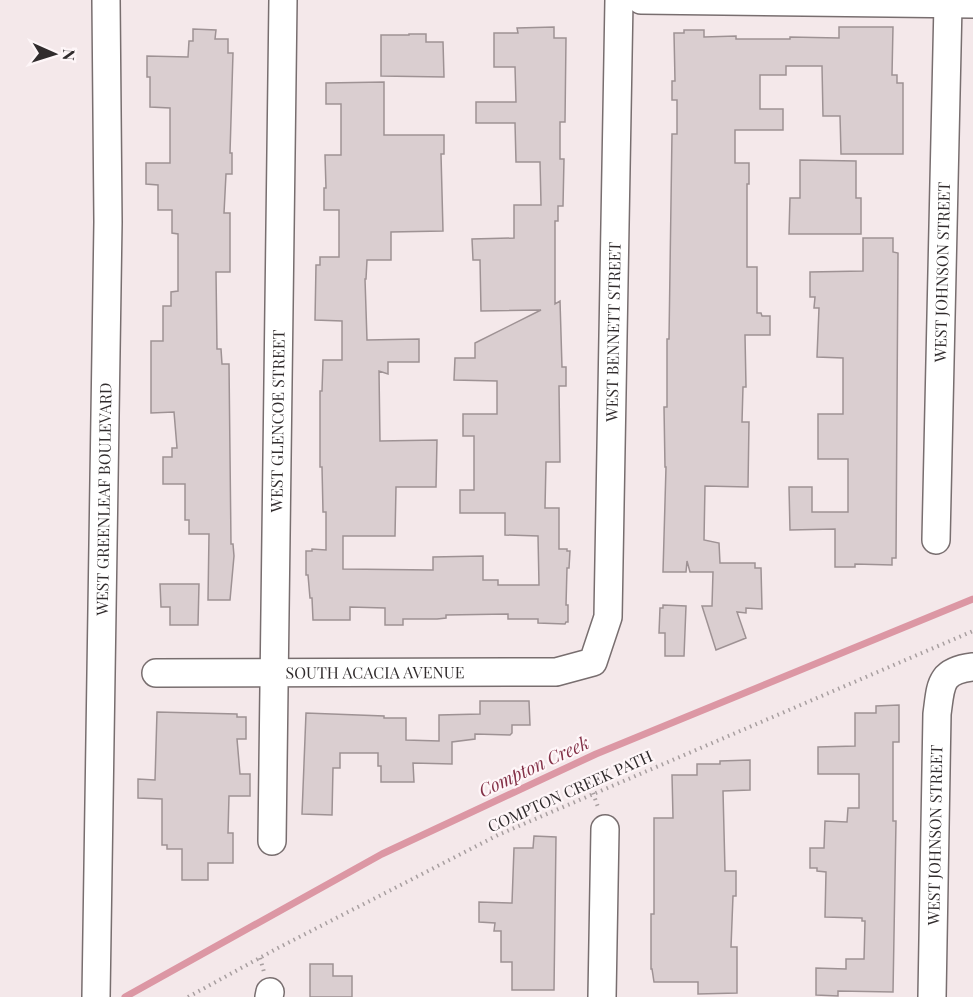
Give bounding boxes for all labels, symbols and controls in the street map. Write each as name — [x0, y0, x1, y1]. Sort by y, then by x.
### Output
north arrow — [24, 24, 84, 84]
text: N — [59, 48, 80, 62]
street label: WEST JOHNSON STREET — [929, 181, 954, 364]
street label: WEST BENNETT STREET — [600, 241, 625, 423]
street label: WEST GLENCOE STREET — [265, 329, 289, 514]
street label: WEST GREENLEAF BOULEVARD — [91, 382, 116, 617]
street label: SOUTH ACACIA AVENUE — [286, 661, 464, 683]
water label: Compton Creek — [474, 730, 593, 802]
street label: WEST JOHNSON STREET — [922, 744, 946, 927]
street label: COMPTON CREEK PATH — [484, 745, 656, 836]

